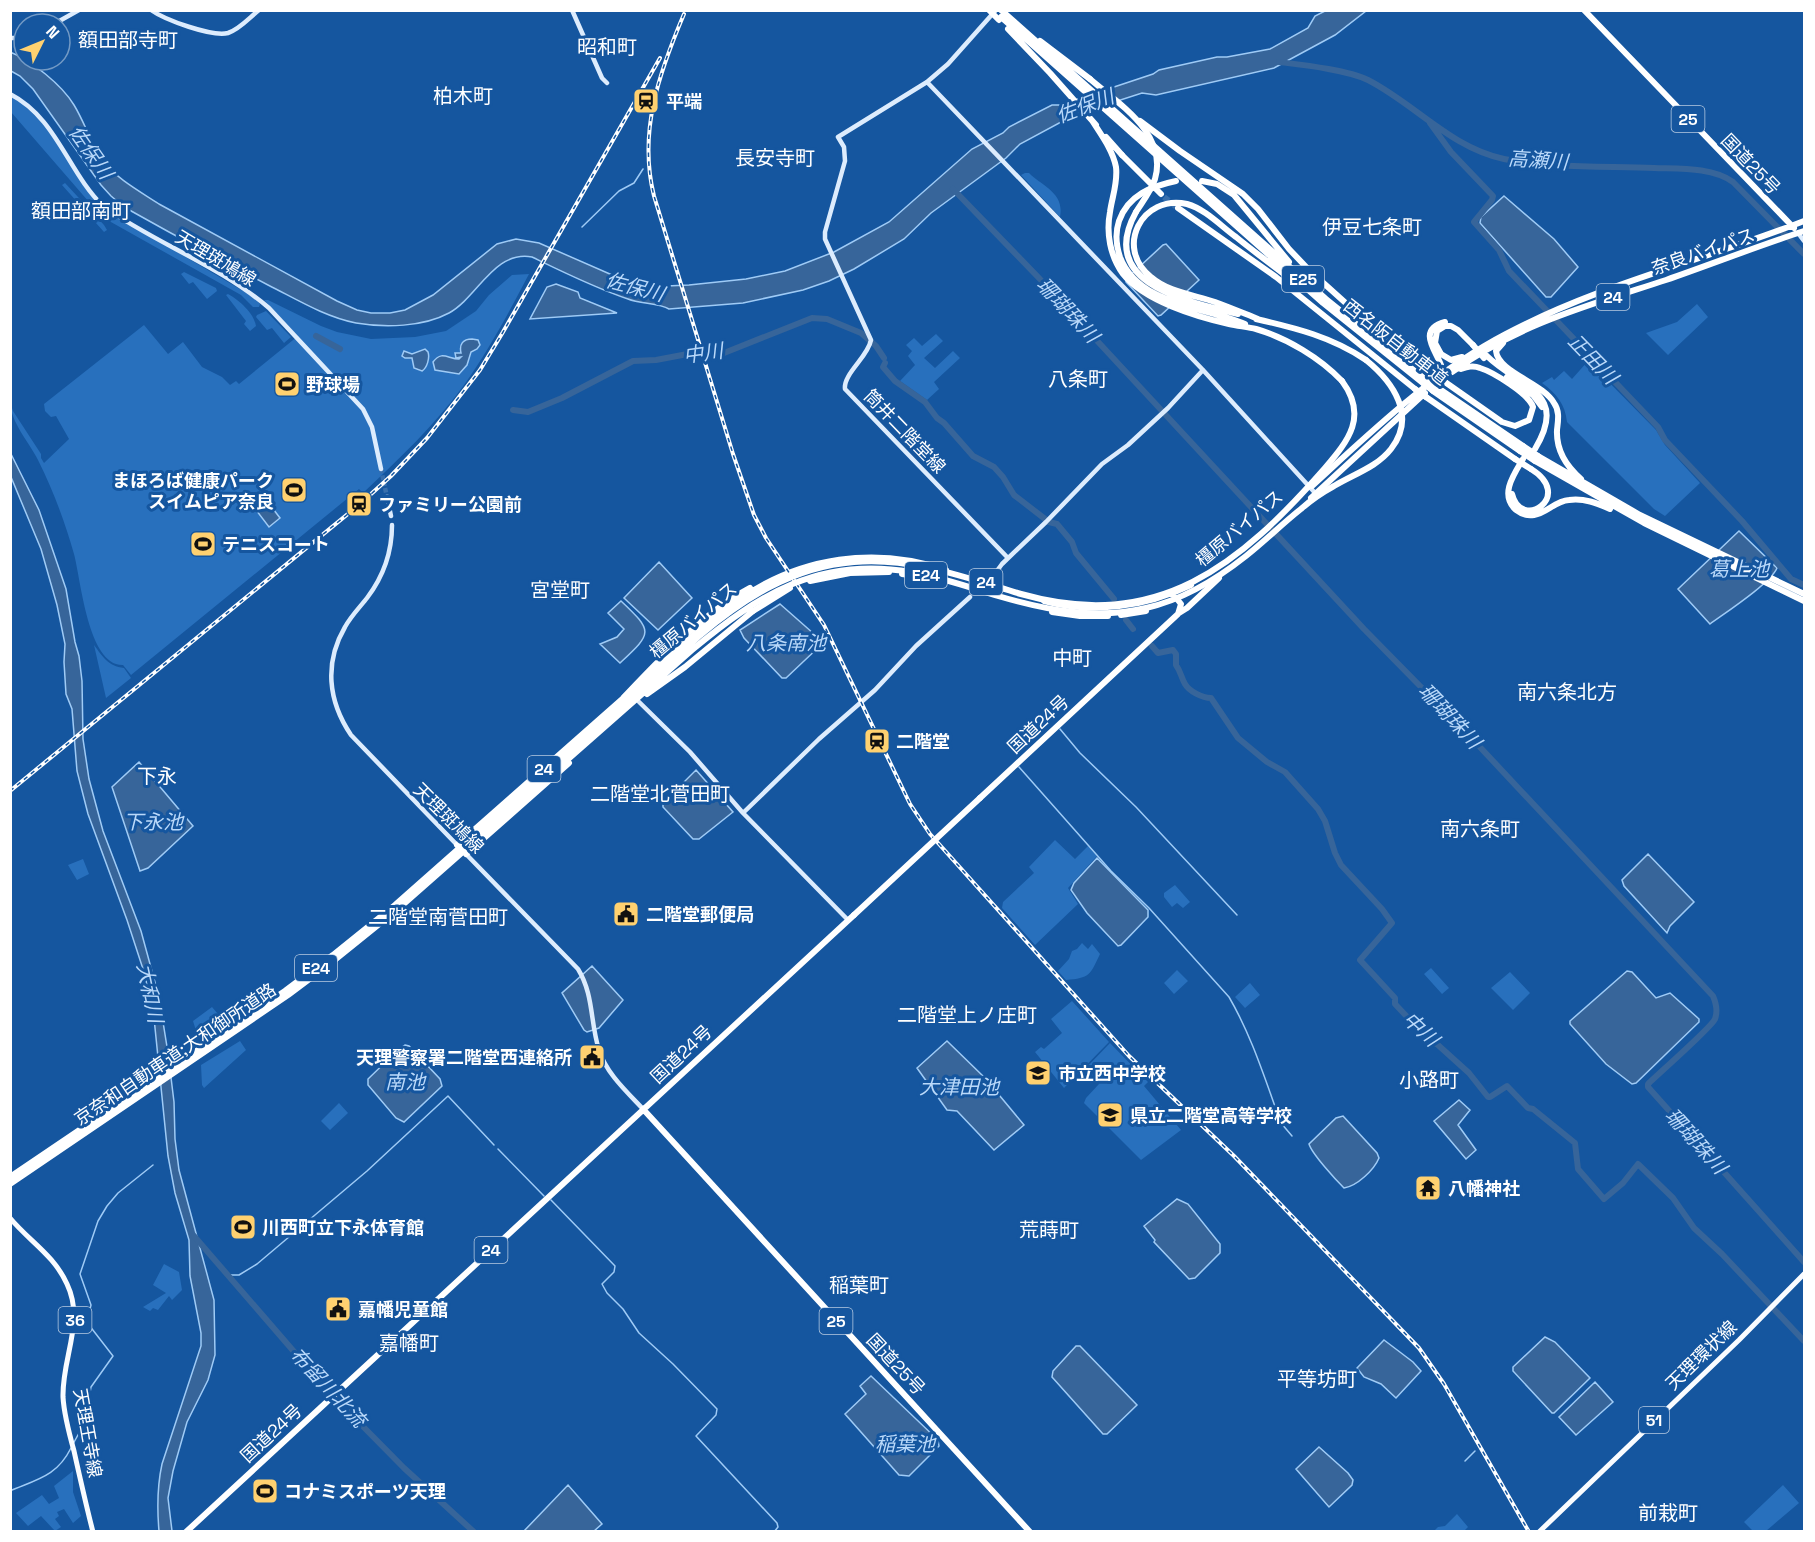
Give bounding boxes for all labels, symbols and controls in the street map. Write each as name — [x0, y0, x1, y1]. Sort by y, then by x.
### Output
north arrow — [12, 12, 72, 72]
text: N — [41, 21, 64, 43]
district label: 額田部寺町 — [78, 27, 178, 53]
district label: 昭和町 — [577, 34, 637, 60]
water label: 佐保川 — [1052, 82, 1120, 129]
district label: 柏木町 — [433, 83, 493, 109]
station icon: 平端 — [631, 86, 661, 116]
place label: 平端 — [666, 90, 702, 113]
road number: 25 — [1672, 106, 1704, 132]
water label: 佐保川 — [63, 120, 120, 186]
street label: 国道25号 — [1716, 129, 1786, 199]
district label: 長安寺町 — [735, 145, 815, 171]
water label: 高瀬川 — [1507, 145, 1571, 175]
district label: 額田部南町 — [31, 198, 131, 224]
district label: 伊豆七条町 — [1322, 214, 1422, 240]
street label: 奈良バイパス — [1648, 223, 1758, 279]
street label: 天理斑鳩線 — [172, 225, 260, 291]
road number: E25 — [1282, 266, 1324, 292]
water label: 佐保川 — [603, 267, 669, 308]
water label: 珊瑚珠川 — [1031, 272, 1106, 350]
road number: 24 — [1596, 284, 1630, 310]
street label: 西名阪自動車道 — [1339, 294, 1453, 390]
water label: 正田川 — [1563, 328, 1625, 391]
water label: 中川 — [681, 337, 727, 369]
district label: 八条町 — [1048, 366, 1108, 392]
sports icon: 野球場 — [272, 369, 302, 399]
place label: 野球場 — [306, 373, 360, 396]
street label: 筒井二階堂線 — [859, 384, 951, 478]
place label: まほろば健康パーク スイムピア奈良 — [112, 469, 274, 513]
sports icon: まほろば健康パーク スイムピア奈良 — [279, 475, 309, 505]
street label: 橿原バイパス — [1190, 485, 1288, 571]
station icon: ファミリー公園前 — [344, 489, 374, 519]
place label: ファミリー公園前 — [378, 493, 522, 516]
sports icon: テニスコート — [188, 529, 218, 559]
place label: テニスコート — [222, 533, 330, 556]
water label: 葛上池 — [1709, 556, 1771, 582]
road number: E24 — [905, 562, 947, 588]
road number: 24 — [970, 569, 1002, 595]
district label: 宮堂町 — [530, 577, 590, 603]
street label: 橿原バイパス — [644, 577, 742, 663]
water label: 八条南池 — [746, 630, 828, 656]
district label: 中町 — [1052, 645, 1092, 671]
water label: 珊瑚珠川 — [1413, 678, 1488, 756]
district label: 南六条北方 — [1517, 679, 1617, 705]
street label: 国道24号 — [1003, 690, 1073, 758]
station icon: 二階堂 — [862, 726, 892, 756]
place label: 二階堂 — [896, 730, 950, 753]
road number: 24 — [528, 756, 560, 782]
district label: 下永 — [137, 763, 177, 789]
street label: 天理斑鳩線 — [409, 778, 489, 858]
district label: 二階堂北菅田町 — [590, 781, 730, 807]
water label: 下永池 — [123, 809, 185, 835]
district label: 南六条町 — [1440, 816, 1520, 842]
public building icon: 二階堂郵便局 — [611, 899, 641, 929]
place label: 二階堂郵便局 — [646, 903, 754, 926]
district label: 二階堂南菅田町 — [368, 904, 508, 930]
road number: E24 — [295, 955, 337, 981]
water label: 大和川 — [131, 961, 169, 1027]
street label: 京奈和自動車道;大和御所道路 — [70, 978, 280, 1130]
district label: 二階堂上ノ庄町 — [897, 1002, 1037, 1028]
water label: 中川 — [1398, 1006, 1446, 1054]
street label: 国道24号 — [646, 1020, 716, 1088]
public building icon: 天理警察署二階堂西連絡所 — [577, 1042, 607, 1072]
place label: 天理警察署二階堂西連絡所 — [356, 1046, 572, 1069]
school or university icon: 市立西中学校 — [1023, 1058, 1053, 1088]
place label: 市立西中学校 — [1058, 1062, 1166, 1085]
district label: 小路町 — [1399, 1067, 1459, 1093]
water label: 南池 — [385, 1069, 427, 1095]
water label: 大津田池 — [919, 1074, 1001, 1100]
school or university icon: 県立二階堂高等学校 — [1095, 1100, 1125, 1130]
water label: 珊瑚珠川 — [1660, 1103, 1734, 1181]
place label: 県立二階堂高等学校 — [1130, 1104, 1292, 1127]
temple icon: 八幡神社 — [1413, 1173, 1443, 1203]
place label: 八幡神社 — [1448, 1177, 1520, 1200]
sports icon: 川西町立下永体育館 — [228, 1212, 258, 1242]
place label: 川西町立下永体育館 — [262, 1216, 424, 1239]
district label: 荒蒔町 — [1019, 1217, 1079, 1243]
road number: 24 — [474, 1237, 508, 1263]
district label: 稲葉町 — [829, 1272, 889, 1298]
public building icon: 嘉幡児童館 — [323, 1294, 353, 1324]
place label: 嘉幡児童館 — [358, 1298, 448, 1321]
road number: 36 — [58, 1307, 92, 1333]
road number: 25 — [820, 1308, 852, 1334]
street label: 天理環状線 — [1661, 1315, 1741, 1395]
street label: 国道25号 — [862, 1328, 930, 1400]
district label: 嘉幡町 — [379, 1330, 439, 1356]
water label: 布留川北流 — [284, 1342, 374, 1435]
district label: 平等坊町 — [1277, 1366, 1357, 1392]
street label: 天理王寺線 — [69, 1387, 107, 1479]
street label: 国道24号 — [236, 1399, 306, 1467]
road number: 51 — [1639, 1407, 1669, 1433]
water label: 稲葉池 — [875, 1431, 937, 1457]
sports icon: コナミスポーツ天理 — [250, 1476, 280, 1506]
place label: コナミスポーツ天理 — [284, 1480, 446, 1503]
district label: 前栽町 — [1638, 1500, 1698, 1526]

